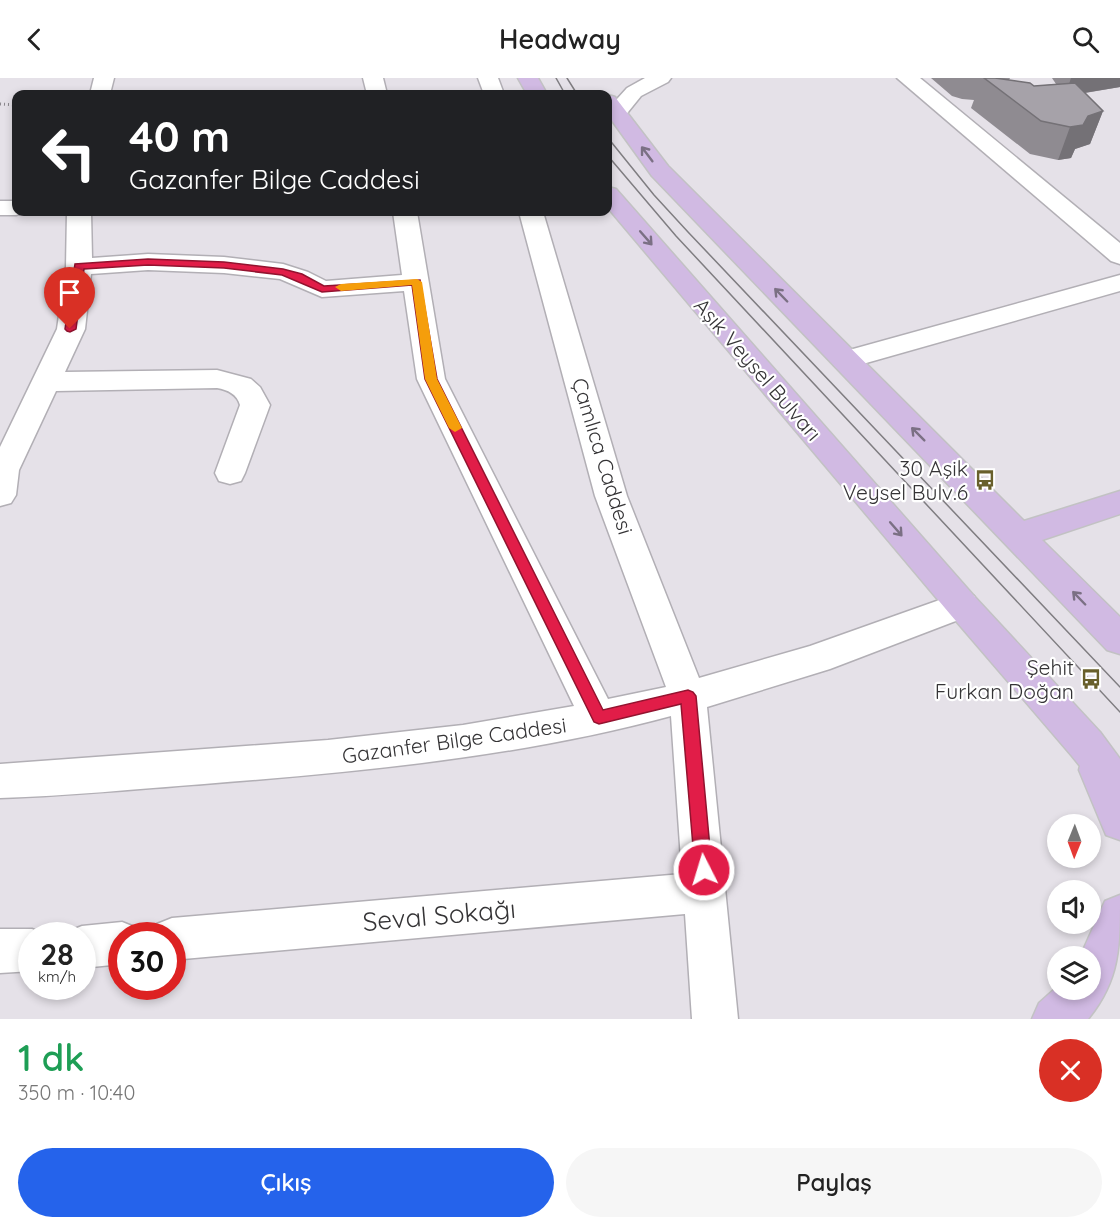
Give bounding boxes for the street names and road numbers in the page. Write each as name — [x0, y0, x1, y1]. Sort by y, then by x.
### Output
street label: Aşık Veysel Bulvarı — [689, 292, 827, 446]
street label: Çamlıca Caddesi — [567, 375, 639, 537]
street label: Gazanfer Bilge Caddesi — [340, 711, 568, 769]
street label: Seval Sokağı — [361, 892, 517, 938]

